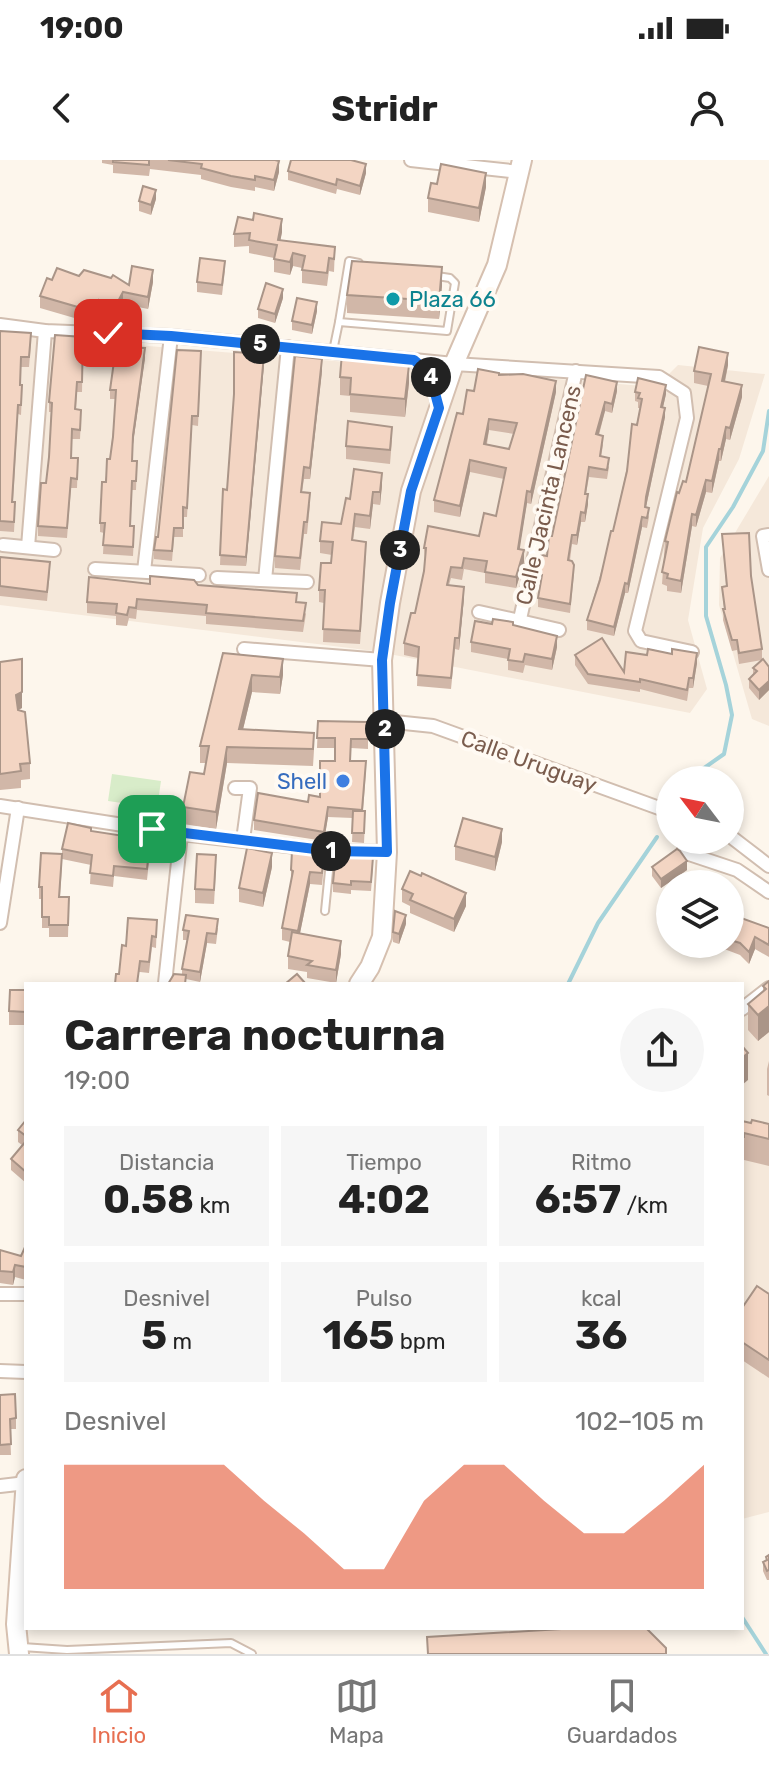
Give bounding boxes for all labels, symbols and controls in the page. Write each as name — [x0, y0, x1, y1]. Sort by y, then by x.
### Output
text: 19:00 — [40, 10, 124, 46]
icon: back — [40, 86, 84, 130]
icon: person — [685, 86, 729, 130]
text: Stridr — [331, 87, 438, 130]
place label: Plaza 66 — [409, 286, 496, 313]
marker: Plaza 66 — [384, 290, 402, 308]
pin — [74, 299, 142, 367]
icon: check — [86, 311, 130, 355]
pin: 5 — [240, 324, 280, 364]
text: 5 — [253, 330, 267, 357]
pin: 4 — [411, 357, 451, 397]
text: 4 — [423, 363, 439, 390]
street label: Calle Jacinta Lancens — [510, 383, 587, 608]
pin: 3 — [380, 530, 420, 570]
text: 3 — [393, 536, 407, 563]
pin: 2 — [365, 709, 405, 749]
text: 2 — [378, 715, 392, 742]
street label: Calle Uruguay — [457, 724, 600, 799]
north arrow — [656, 766, 744, 854]
map controls — [656, 766, 744, 958]
place label: Shell — [277, 768, 327, 795]
marker: Shell — [334, 772, 352, 790]
pin — [118, 795, 186, 863]
icon: arrive — [130, 807, 174, 851]
pin: 1 — [311, 831, 351, 871]
text: 1 — [326, 837, 336, 864]
button: layers — [656, 870, 744, 958]
button: share — [620, 1008, 704, 1092]
text: Carrera nocturna — [64, 1009, 446, 1061]
text: 19:00 — [64, 1065, 130, 1096]
text: Distancia — [119, 1149, 214, 1176]
text: Tiempo — [346, 1149, 422, 1176]
text: Ritmo — [571, 1149, 632, 1176]
text: 0.58 — [103, 1176, 194, 1223]
text: 4:02 — [338, 1176, 430, 1223]
text: 6:57 — [535, 1176, 621, 1223]
text: km — [194, 1192, 230, 1219]
text: /km — [621, 1192, 668, 1219]
text: Desnivel — [123, 1285, 210, 1312]
text: Pulso — [356, 1285, 412, 1312]
text: kcal — [581, 1285, 622, 1312]
text: 5 — [141, 1312, 167, 1359]
text: 165 — [323, 1312, 394, 1359]
text: 36 — [575, 1312, 628, 1359]
text: m — [167, 1328, 192, 1355]
text: bpm — [394, 1328, 445, 1355]
text: Desnivel — [64, 1406, 167, 1437]
text: 102–105 m — [575, 1406, 704, 1437]
tab: Inicio — [91, 1674, 146, 1749]
tab: Mapa — [329, 1674, 384, 1749]
tab: Guardados — [567, 1674, 678, 1749]

